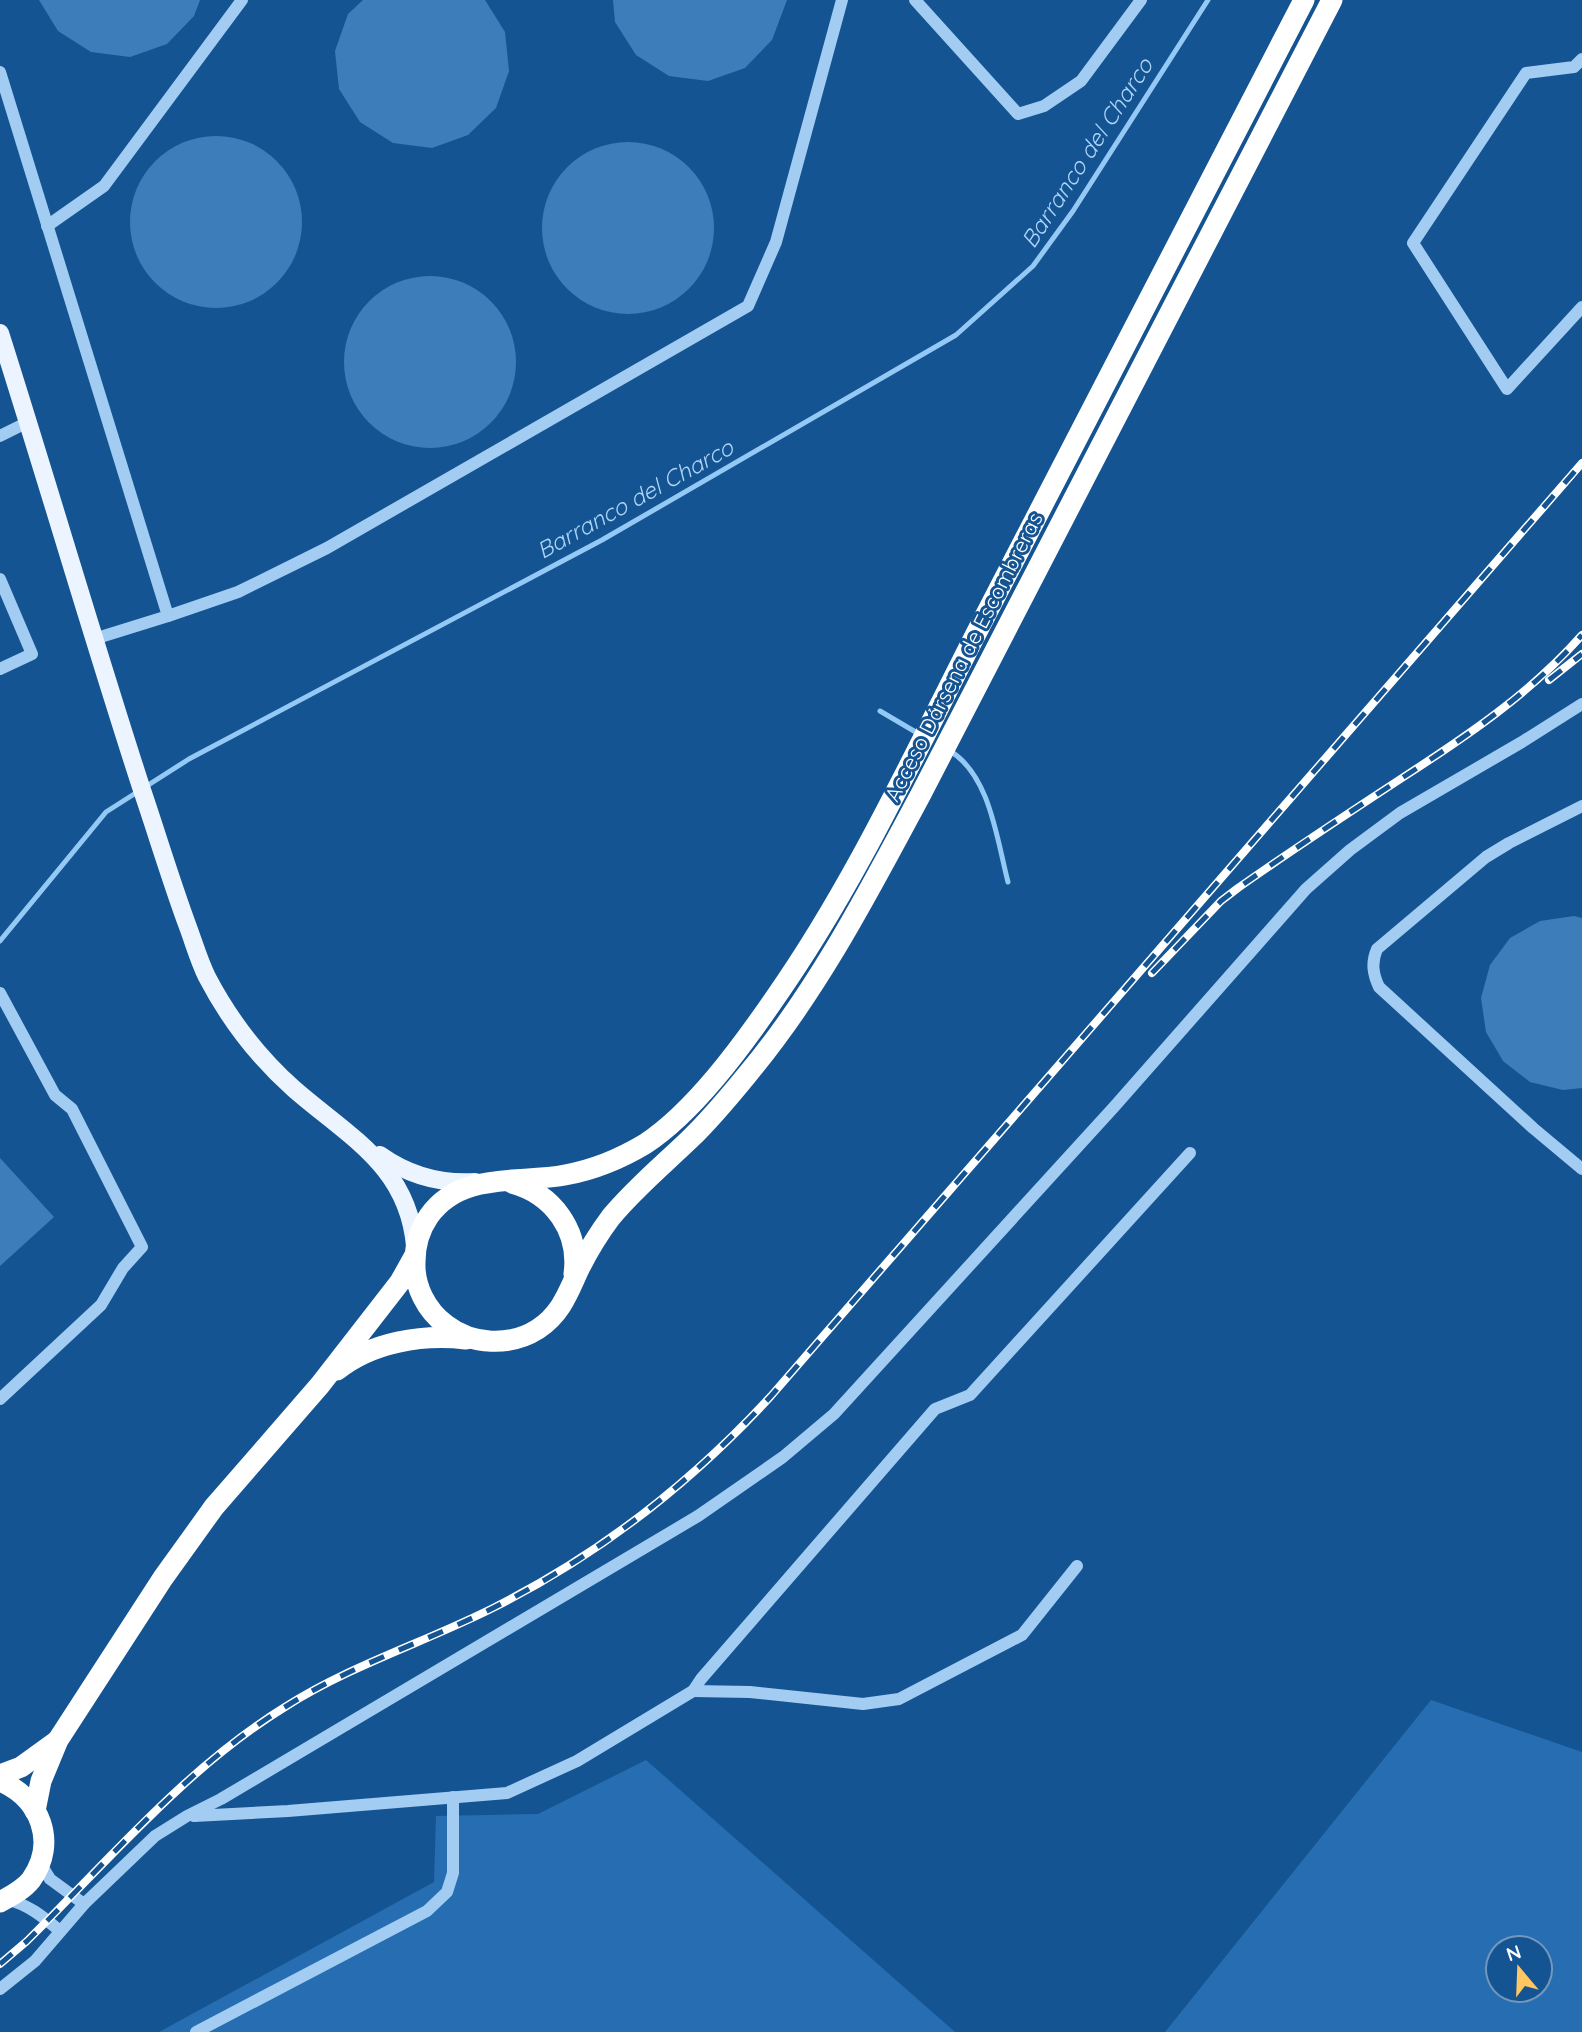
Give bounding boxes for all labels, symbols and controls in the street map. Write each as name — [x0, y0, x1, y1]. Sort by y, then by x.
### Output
water label: Barranco del Charco — [1014, 52, 1159, 253]
water label: Barranco del Charco — [531, 432, 739, 565]
street label: Acceso Dársena de Escombreras — [879, 508, 1048, 806]
north arrow — [1484, 1934, 1554, 2004]
text: N — [1503, 1939, 1524, 1967]

